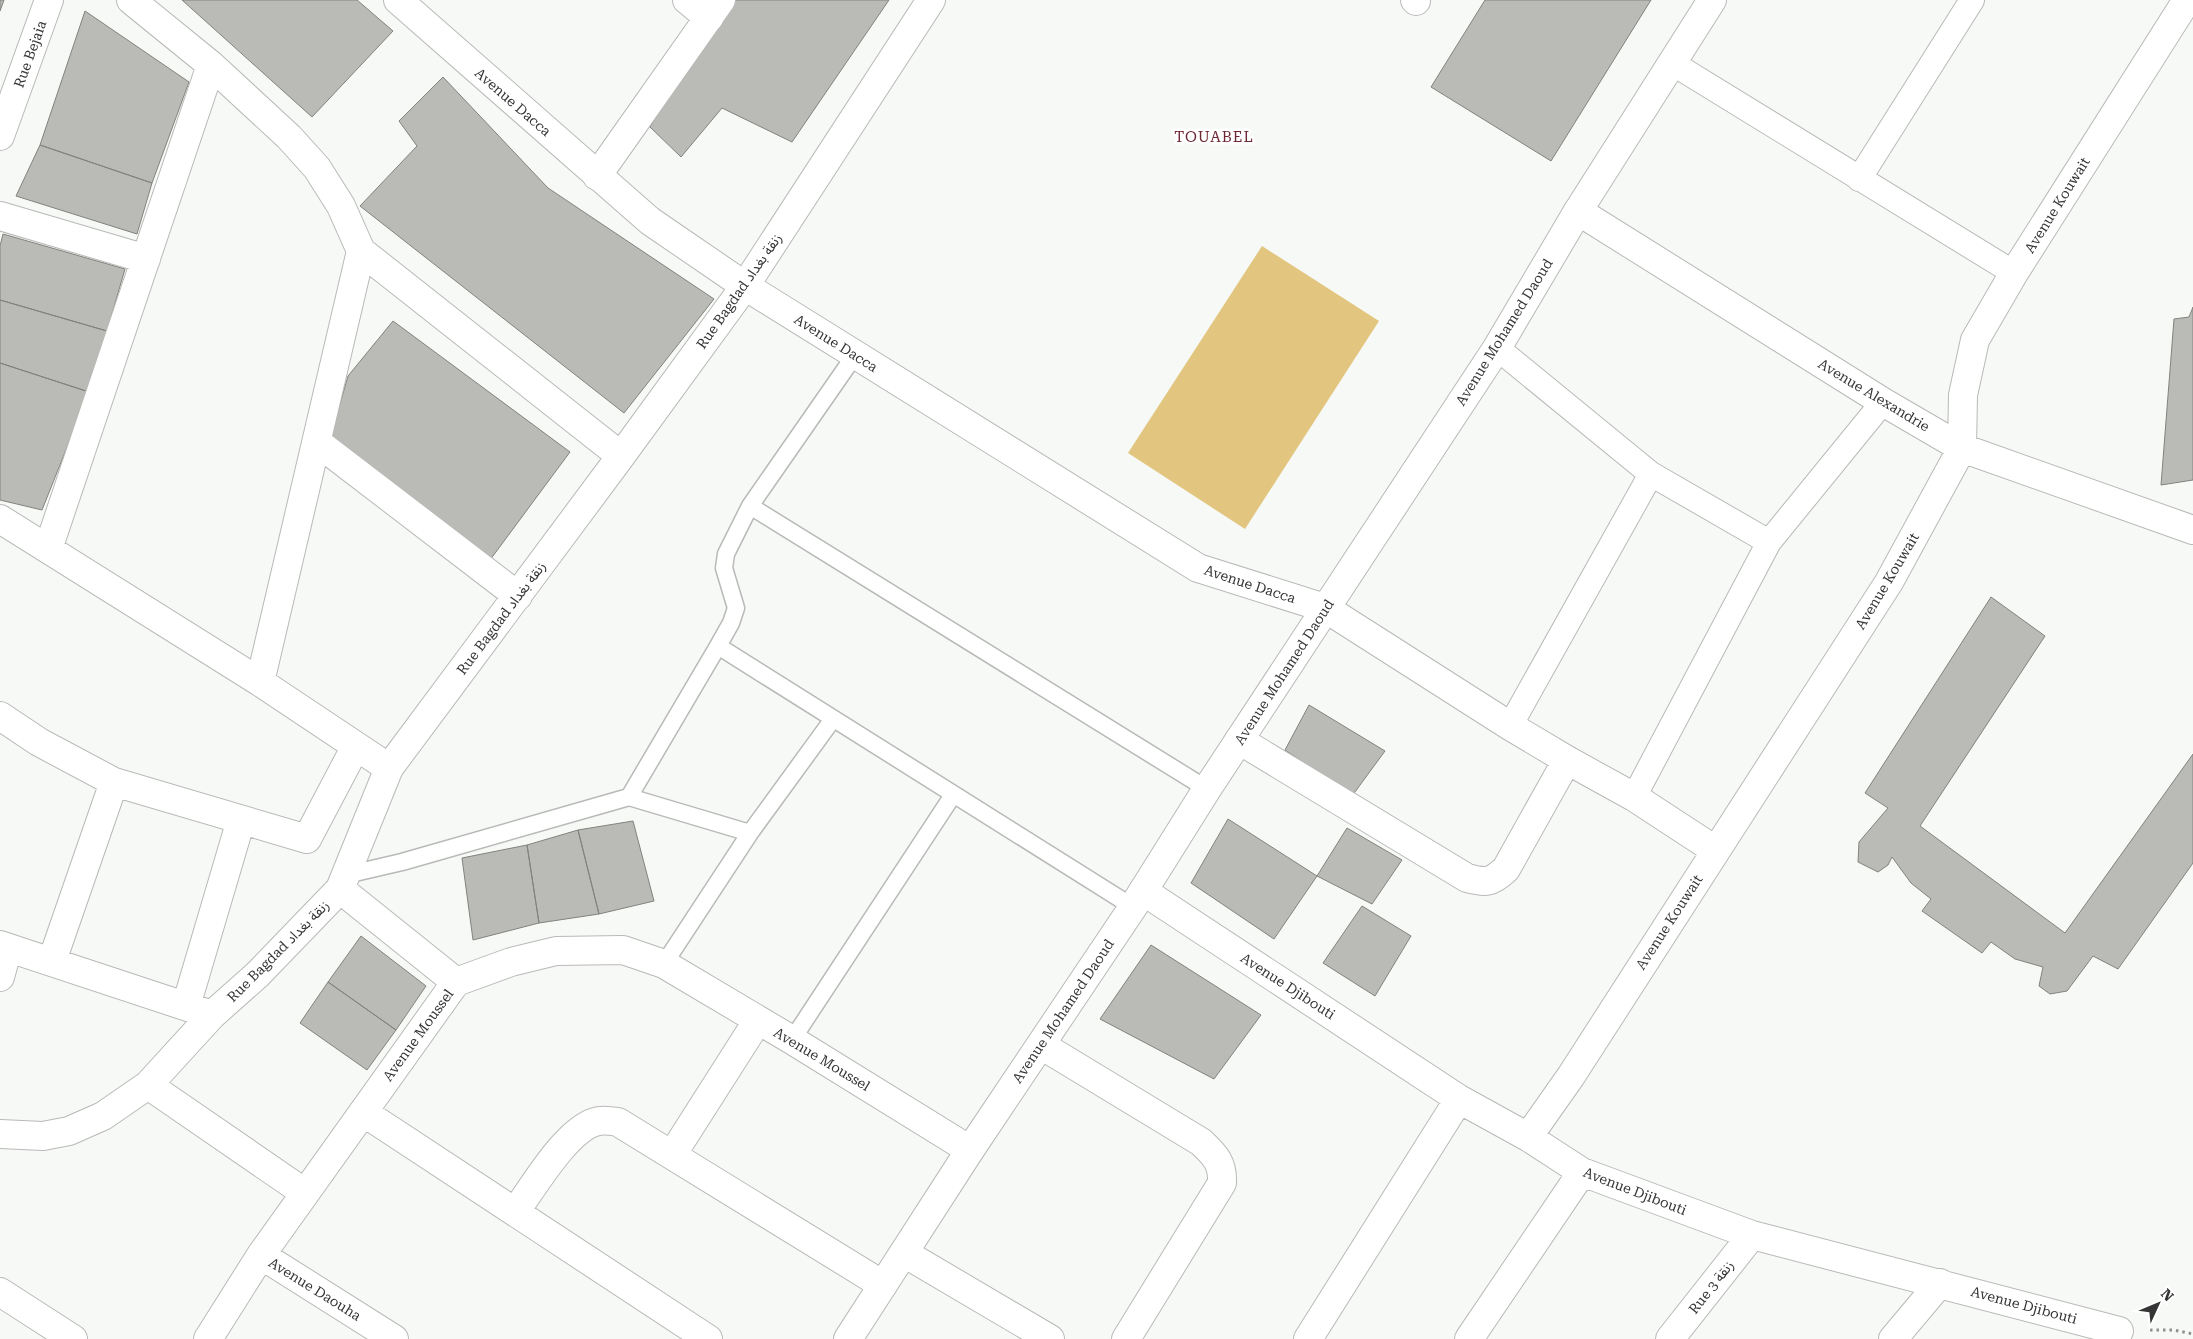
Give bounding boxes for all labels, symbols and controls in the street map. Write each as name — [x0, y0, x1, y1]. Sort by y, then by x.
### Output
street label: Rue Bejaia — [10, 18, 50, 90]
street label: Avenue Dacca — [472, 65, 554, 140]
district label: TOUABEL — [1174, 128, 1254, 146]
street label: Avenue Kouwait — [2021, 154, 2093, 256]
street label: Rue Bagdad زنقة بغداد — [693, 230, 786, 352]
street label: Avenue Mohamed Daoud — [1452, 256, 1556, 408]
street label: Avenue Dacca — [791, 311, 881, 375]
street label: Avenue Alexandrie — [1815, 355, 1933, 435]
street label: Avenue Kouwait — [1852, 530, 1922, 632]
street label: Rue Bagdad زنقة بغداد — [453, 558, 549, 678]
street label: Avenue Dacca — [1202, 562, 1298, 606]
street label: Avenue Mohamed Daoud — [1231, 596, 1337, 748]
street label: Avenue Kouwait — [1632, 872, 1706, 972]
street label: Rue Bagdad زنقة بغداد — [224, 897, 333, 1006]
street label: Avenue Mohamed Daoud — [1009, 936, 1117, 1086]
street label: Avenue Djibouti — [1238, 950, 1339, 1023]
street label: Avenue Moussel — [379, 986, 457, 1084]
street label: Avenue Moussel — [771, 1024, 874, 1094]
street label: Avenue Djibouti — [1581, 1164, 1689, 1218]
street label: Avenue Daouha — [266, 1254, 365, 1324]
street label: Rue 3 زنقة — [1685, 1257, 1737, 1317]
north arrow — [2133, 1279, 2183, 1329]
street label: Avenue Djibouti — [1969, 1283, 2079, 1327]
text: N — [2158, 1286, 2177, 1305]

